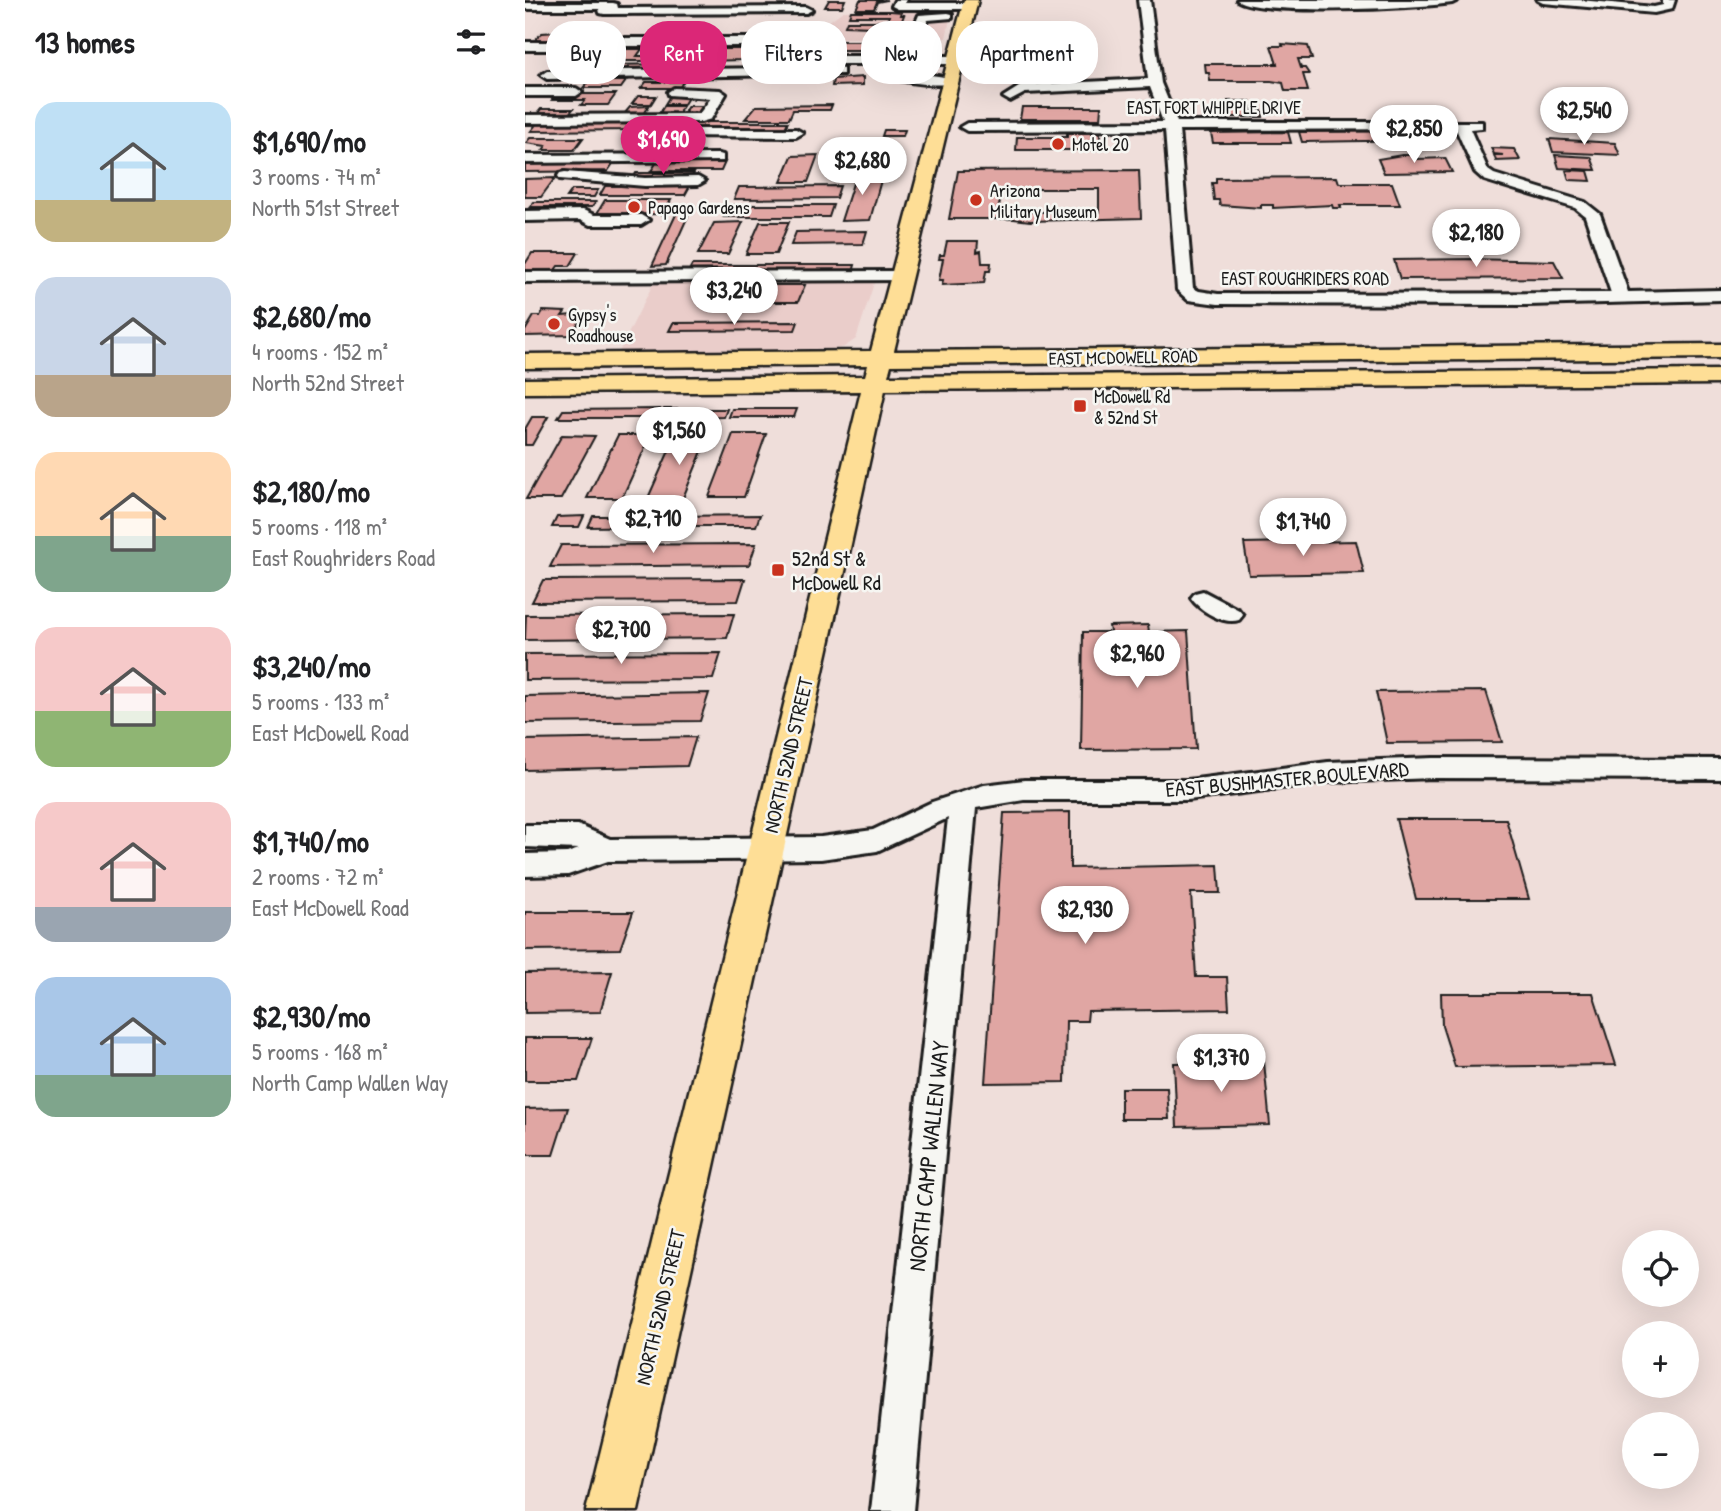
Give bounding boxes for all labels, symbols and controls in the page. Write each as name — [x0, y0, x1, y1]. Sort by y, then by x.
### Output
chip: Buy — [546, 21, 626, 84]
chip: Rent — [640, 21, 727, 84]
chip: Filters — [741, 21, 847, 84]
chip: New — [861, 21, 942, 84]
chip: Apartment — [956, 21, 1098, 84]
text: 13 homes — [35, 22, 135, 62]
icon: filters — [452, 23, 490, 61]
pin: $2,540 — [1527, 88, 1641, 147]
text: $2,540 — [1556, 94, 1612, 125]
street label: EAST FORT WHIPPLE DRIVE — [1127, 95, 1301, 120]
pin: $2,850 — [1357, 106, 1471, 165]
text: $2,850 — [1385, 112, 1443, 143]
pin: $1,690 — [606, 116, 720, 176]
text: $1,690/mo — [252, 121, 366, 161]
text: $1,690 — [637, 123, 689, 154]
icon: home — [91, 130, 175, 214]
place label: Motel 20 — [1072, 132, 1129, 157]
marker: Motel 20 — [1050, 136, 1066, 152]
pin: $2,680 — [805, 138, 919, 197]
text: $2,680 — [834, 144, 890, 175]
text: 3 rooms · 74 m² — [252, 161, 381, 192]
place label: Arizona Military Museum — [990, 178, 1097, 224]
text: North 51st Street — [252, 192, 399, 223]
marker: Arizona Military Museum — [968, 192, 984, 208]
place label: Papago Gardens — [648, 195, 750, 220]
marker: Papago Gardens — [626, 199, 642, 215]
pin: $2,180 — [1419, 210, 1533, 269]
text: $2,180 — [1448, 216, 1504, 247]
street label: EAST ROUGHRIDERS ROAD — [1221, 266, 1389, 291]
pin: $3,240 — [677, 268, 791, 327]
text: $3,240 — [706, 274, 762, 305]
text: $2,680/mo — [252, 296, 371, 336]
place label: Gypsy's Roadhouse — [568, 302, 634, 348]
icon: home — [91, 305, 175, 389]
marker: Gypsy's Roadhouse — [546, 316, 562, 332]
text: 4 rooms · 152 m² — [252, 336, 388, 367]
street label: EAST MCDOWELL ROAD — [1048, 343, 1198, 371]
text: North 52nd Street — [252, 367, 404, 398]
place label: McDowell Rd & 52nd St — [1094, 384, 1170, 430]
marker: McDowell Rd & 52nd St — [1072, 398, 1088, 414]
pin: $1,560 — [622, 407, 736, 467]
text: $1,560 — [652, 414, 706, 445]
text: $2,180/mo — [252, 471, 370, 511]
icon: home — [91, 480, 175, 564]
pin: $2,710 — [596, 496, 710, 555]
pin: $1,740 — [1246, 498, 1360, 558]
text: $2,710 — [624, 502, 682, 533]
text: $1,740 — [1276, 505, 1330, 536]
text: 5 rooms · 118 m² — [252, 511, 387, 542]
text: East Roughriders Road — [252, 542, 435, 573]
place label: 52nd St & McDowell Rd — [792, 544, 881, 597]
marker: 52nd St & McDowell Rd — [770, 562, 786, 578]
pin: $2,700 — [564, 606, 678, 666]
text: $2,700 — [591, 613, 651, 644]
pin: $2,960 — [1080, 630, 1194, 690]
text: $2,960 — [1110, 637, 1165, 668]
text: $3,240/mo — [252, 646, 371, 686]
icon: home — [91, 655, 175, 739]
street label: NORTH 52ND STREET — [756, 673, 820, 836]
text: 5 rooms · 133 m² — [252, 686, 389, 717]
text: East McDowell Road — [252, 717, 409, 748]
street label: EAST BUSHMASTER BOULEVARD — [1164, 754, 1410, 804]
text: $1,740/mo — [252, 821, 369, 861]
icon: home — [91, 830, 175, 914]
text: 2 rooms · 72 m² — [252, 861, 384, 892]
pin: $2,930 — [1028, 886, 1142, 946]
text: East McDowell Road — [252, 892, 409, 923]
text: $2,930 — [1057, 893, 1113, 924]
text: $2,930/mo — [252, 996, 370, 1036]
icon: home — [91, 1005, 175, 1089]
pin: $1,370 — [1164, 1034, 1278, 1094]
text: 5 rooms · 168 m² — [252, 1036, 388, 1067]
street label: NORTH CAMP WALLEN WAY — [900, 1039, 956, 1273]
text: $1,370 — [1193, 1041, 1249, 1072]
text: North Camp Wallen Way — [252, 1067, 448, 1098]
street label: NORTH 52ND STREET — [628, 1225, 692, 1388]
map controls — [1622, 1230, 1699, 1489]
button: locate — [1622, 1230, 1699, 1307]
button: + — [1622, 1321, 1699, 1398]
button: − — [1622, 1412, 1699, 1489]

